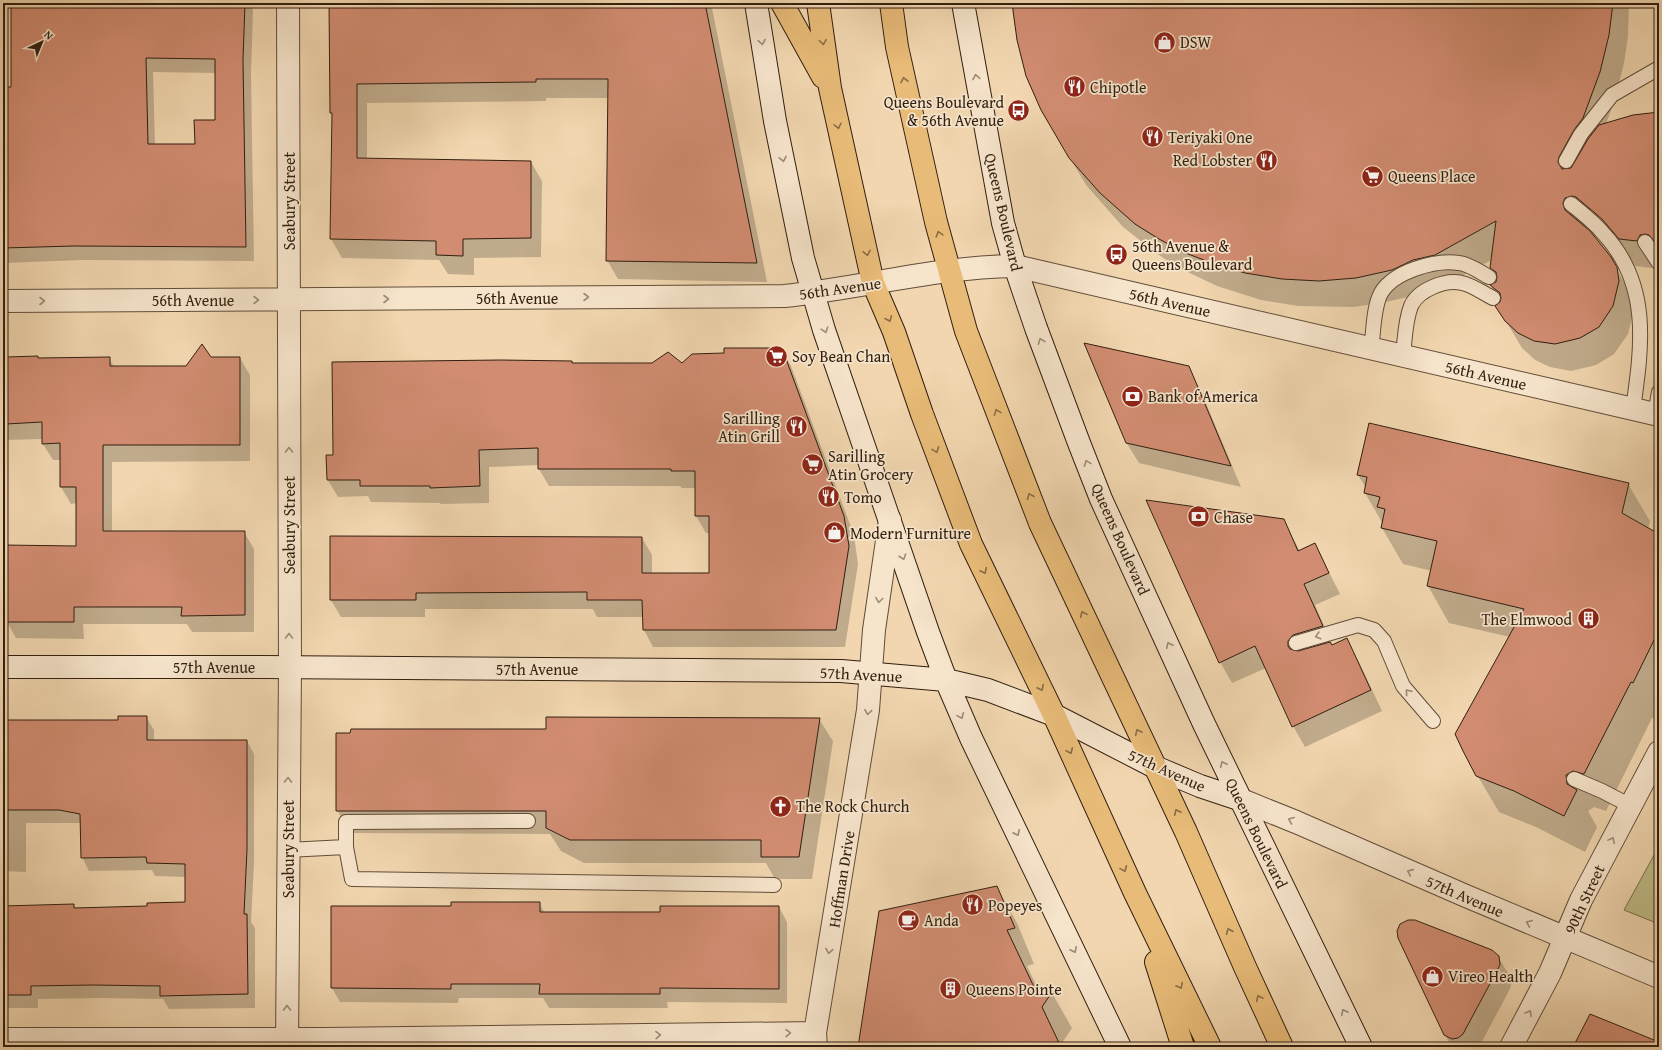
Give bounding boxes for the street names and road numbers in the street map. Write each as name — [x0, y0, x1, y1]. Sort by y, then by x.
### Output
street label: Seabury Street — [277, 151, 301, 250]
street label: Queens Boulevard — [979, 151, 1029, 274]
street label: 56th Avenue — [797, 270, 883, 306]
street label: 56th Avenue — [1127, 281, 1213, 323]
street label: 56th Avenue — [476, 286, 558, 310]
street label: 56th Avenue — [152, 288, 234, 312]
street label: 56th Avenue — [1443, 354, 1529, 396]
street label: Seabury Street — [277, 475, 301, 574]
street label: Queens Boulevard — [1086, 479, 1157, 599]
street label: 57th Avenue — [173, 655, 255, 679]
street label: 57th Avenue — [496, 657, 578, 681]
street label: 57th Avenue — [819, 660, 903, 688]
street label: 57th Avenue — [1124, 742, 1210, 798]
street label: Queens Boulevard — [1220, 774, 1294, 893]
street label: Seabury Street — [276, 799, 300, 898]
street label: Hoffman Drive — [821, 829, 861, 929]
street label: 90th Street — [1557, 860, 1611, 938]
street label: 57th Avenue — [1422, 869, 1508, 923]

